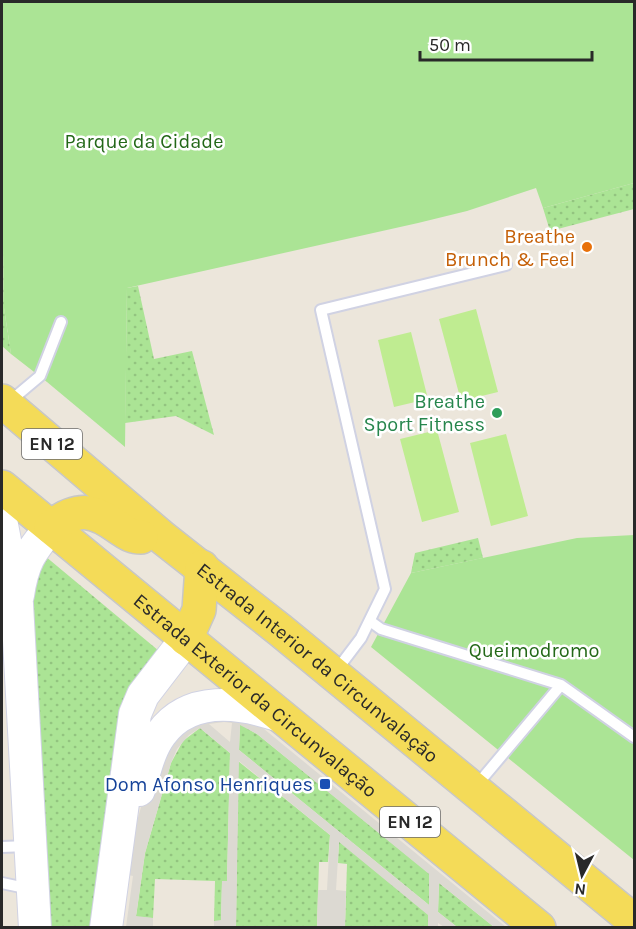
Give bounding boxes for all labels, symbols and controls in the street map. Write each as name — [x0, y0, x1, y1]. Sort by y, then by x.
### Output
scale bar — [420, 24, 592, 62]
text: 50 m — [429, 34, 471, 56]
park label: Parque da Cidade — [65, 130, 223, 153]
place label: Breathe Brunch & Feel — [445, 225, 575, 271]
marker: Breathe Brunch & Feel — [580, 240, 594, 254]
place label: Breathe Sport Fitness — [363, 390, 485, 436]
marker: Breathe Sport Fitness — [490, 406, 504, 420]
road number: EN 12 — [22, 429, 82, 459]
street label: Estrada Interior da Circunvalação — [192, 558, 443, 768]
street label: Estrada Exterior da Circunvalação — [129, 589, 382, 802]
park label: Queimodromo — [469, 639, 599, 662]
place label: Dom Afonso Henriques — [105, 773, 313, 796]
marker: Dom Afonso Henriques — [318, 777, 332, 791]
road number: EN 12 — [380, 807, 440, 837]
north arrow — [552, 845, 612, 905]
text: N — [573, 879, 587, 900]

